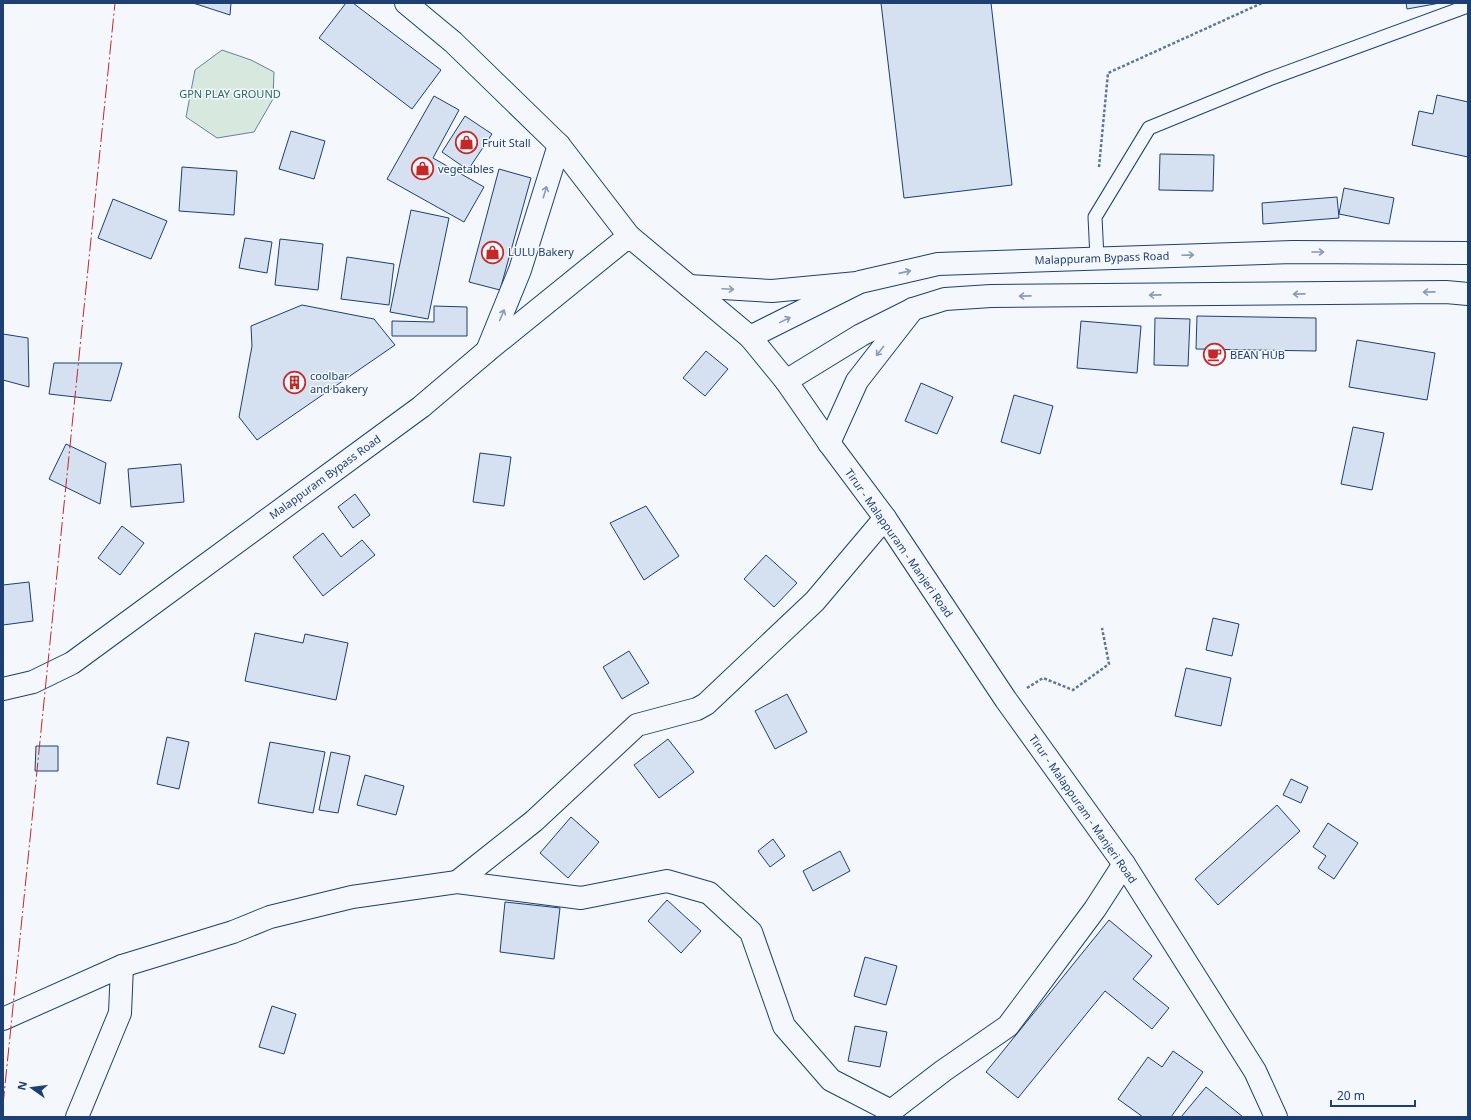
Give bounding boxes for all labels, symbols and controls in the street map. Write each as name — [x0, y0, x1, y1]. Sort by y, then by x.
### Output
park label: GPN PLAY GROUND — [179, 86, 281, 101]
shop icon: Fruit Stall — [454, 130, 480, 156]
place label: Fruit Stall — [482, 135, 531, 150]
shop icon: vegetables — [410, 156, 436, 182]
place label: vegetables — [438, 161, 494, 176]
one-way arrow — [542, 186, 549, 199]
shop icon: LULU Bakery — [480, 239, 506, 265]
place label: LULU Bakery — [508, 244, 574, 259]
street label: Malappuram Bypass Road — [1034, 248, 1170, 267]
one-way arrow — [1311, 248, 1324, 256]
one-way arrow — [1181, 252, 1194, 259]
one-way arrow — [898, 268, 911, 275]
one-way arrow — [721, 285, 734, 292]
one-way arrow — [1423, 289, 1436, 296]
one-way arrow — [1293, 290, 1306, 298]
one-way arrow — [1149, 291, 1162, 299]
one-way arrow — [1019, 292, 1032, 300]
one-way arrow — [499, 309, 506, 321]
one-way arrow — [779, 315, 791, 323]
cafe icon: BEAN HUB — [1202, 342, 1228, 368]
one-way arrow — [876, 345, 885, 356]
place label: BEAN HUB — [1230, 347, 1285, 362]
place label: coolbar and bakery — [310, 368, 368, 396]
building icon: coolbar and bakery — [281, 369, 307, 395]
street label: Malappuram Bypass Road — [266, 431, 384, 522]
street label: Tirur - Malappuram - Manjeri Road — [842, 465, 957, 620]
street label: Tirur - Malappuram - Manjeri Road — [1026, 731, 1141, 886]
north arrow — [12, 1068, 52, 1108]
text: N — [13, 1079, 30, 1092]
scale bar — [1331, 1082, 1415, 1108]
text: 20 m — [1337, 1087, 1365, 1104]

